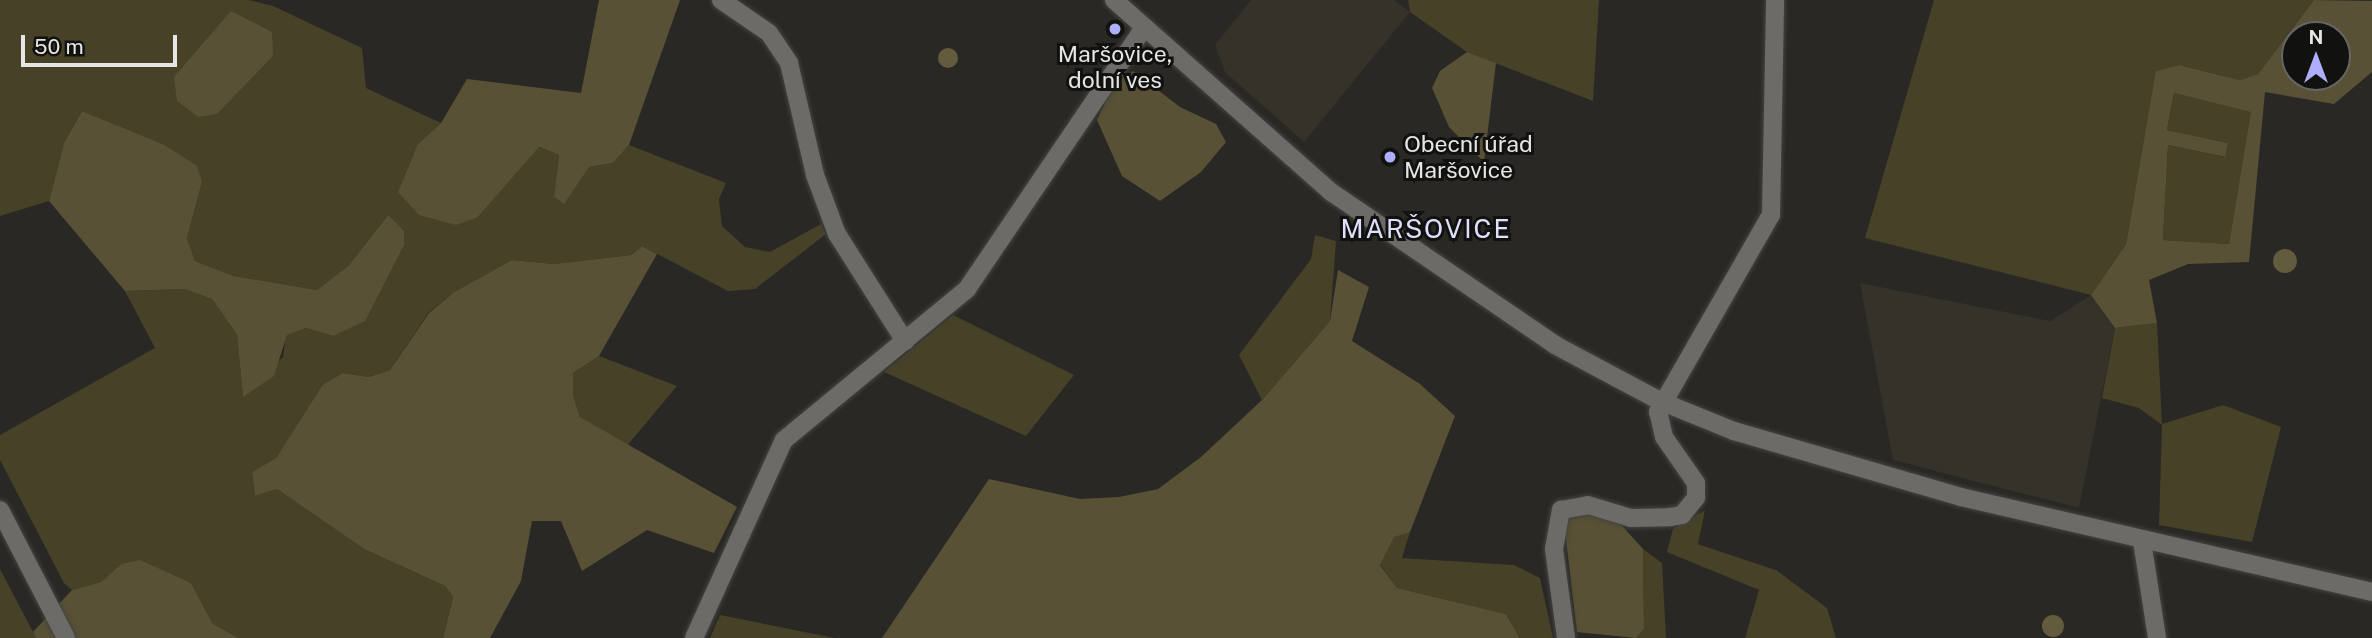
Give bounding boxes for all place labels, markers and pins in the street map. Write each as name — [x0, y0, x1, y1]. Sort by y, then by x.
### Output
marker: Maršovice, dolní ves — [1107, 21, 1123, 37]
place label: Maršovice, dolní ves — [1058, 40, 1172, 94]
place label: Obecní úřad Maršovice — [1404, 130, 1533, 184]
marker: Obecní úřad Maršovice — [1382, 149, 1398, 165]

